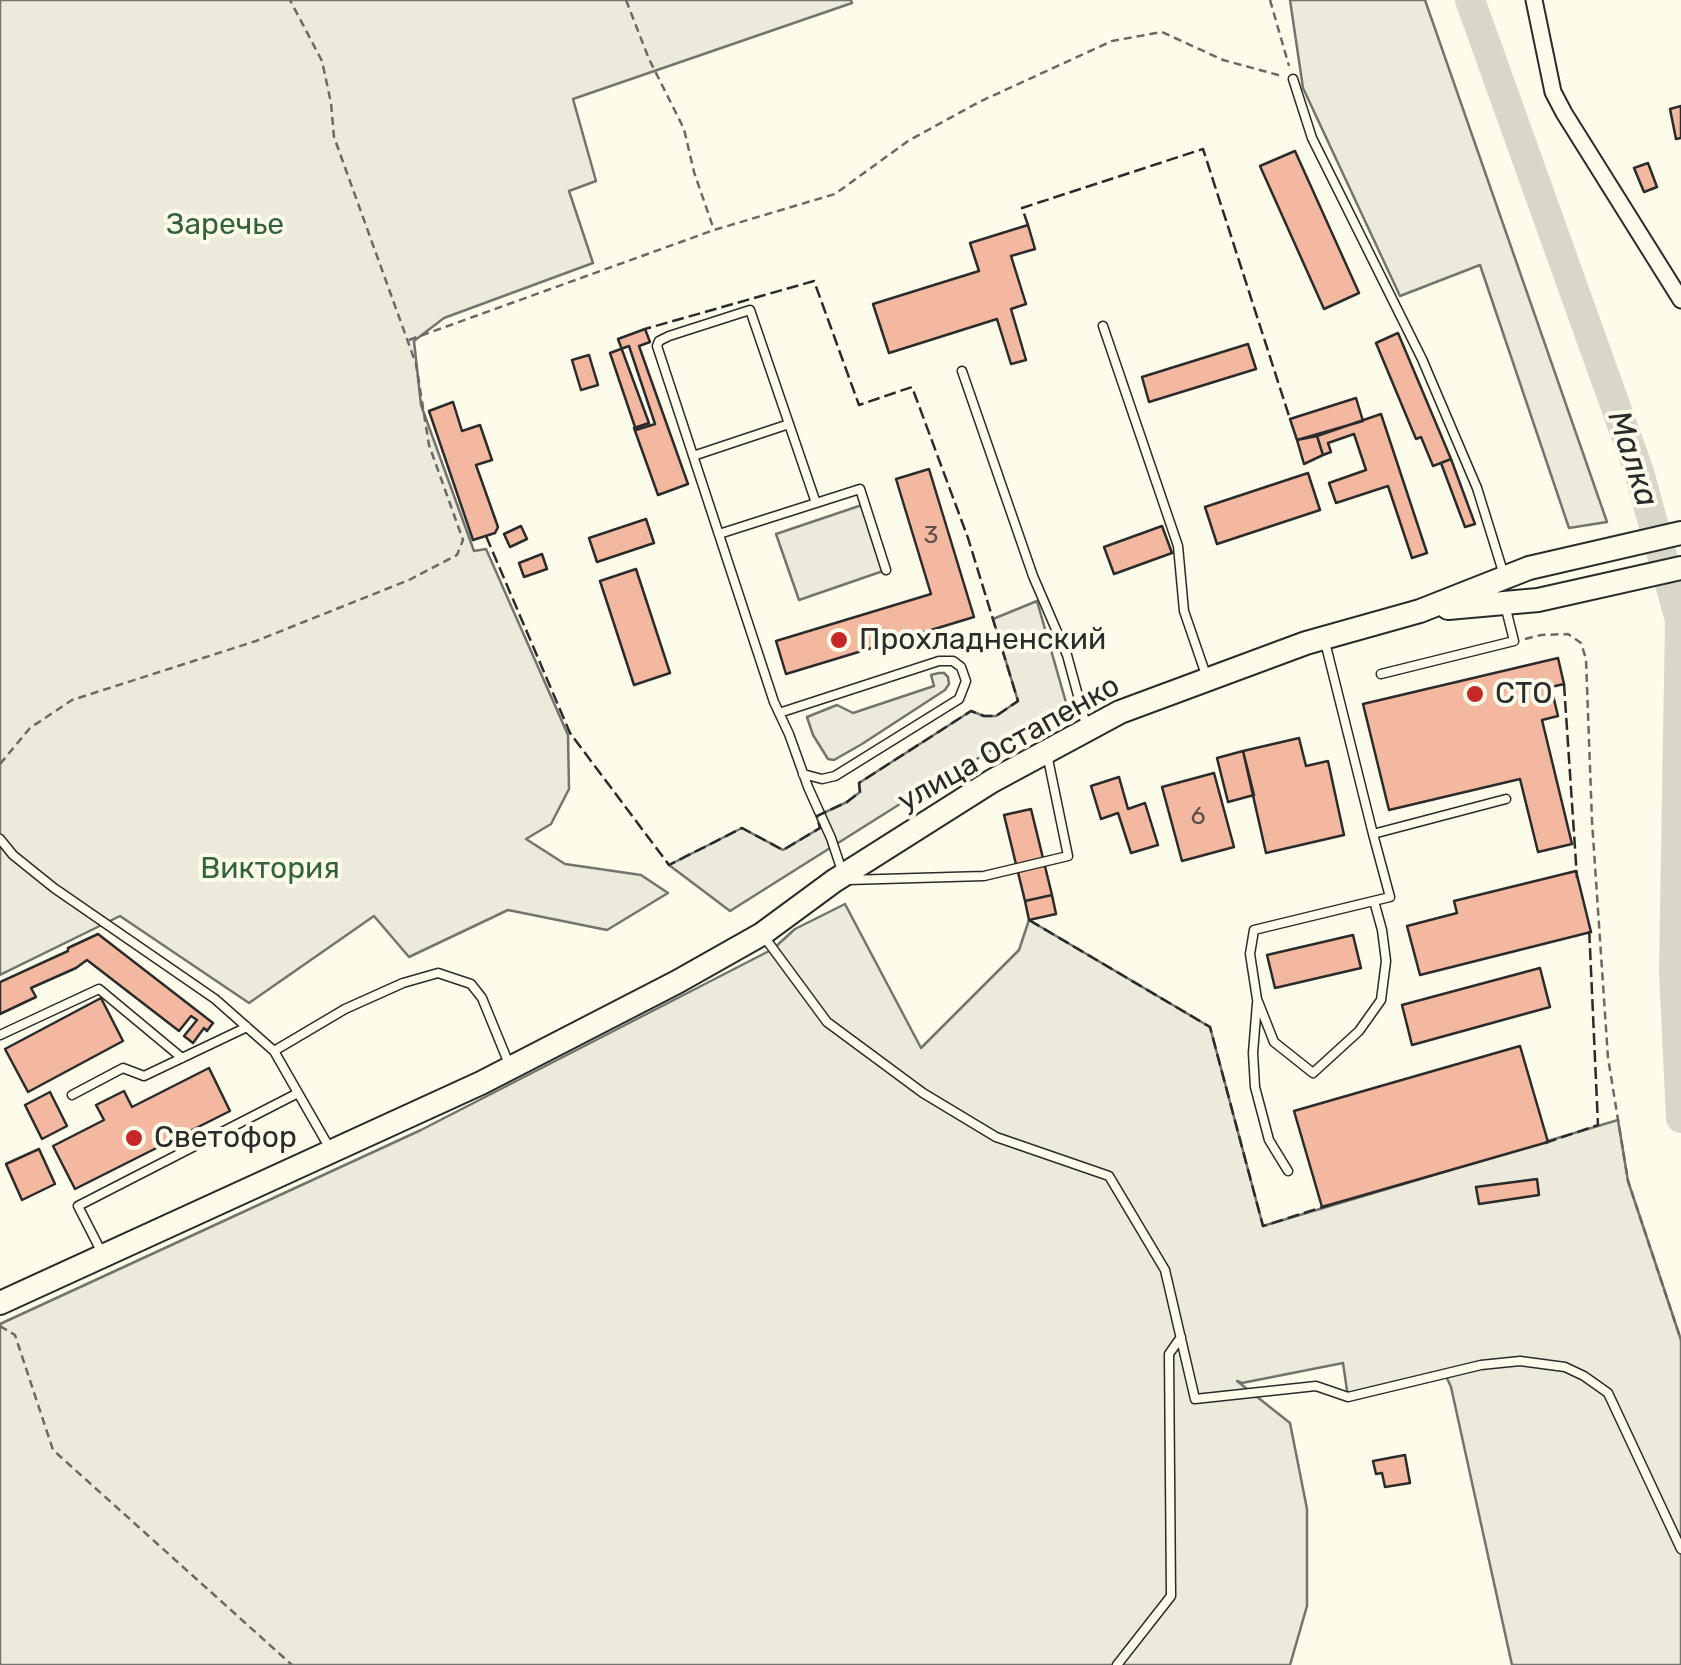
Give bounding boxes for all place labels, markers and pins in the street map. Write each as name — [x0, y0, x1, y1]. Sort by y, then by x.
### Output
place label: Прохладненский — [859, 622, 1106, 658]
marker: Прохладненский — [828, 629, 850, 651]
place label: СТО — [1495, 676, 1553, 712]
marker: СТО — [1464, 683, 1486, 705]
place label: Светофор — [154, 1120, 297, 1156]
marker: Светофор — [123, 1127, 145, 1149]

